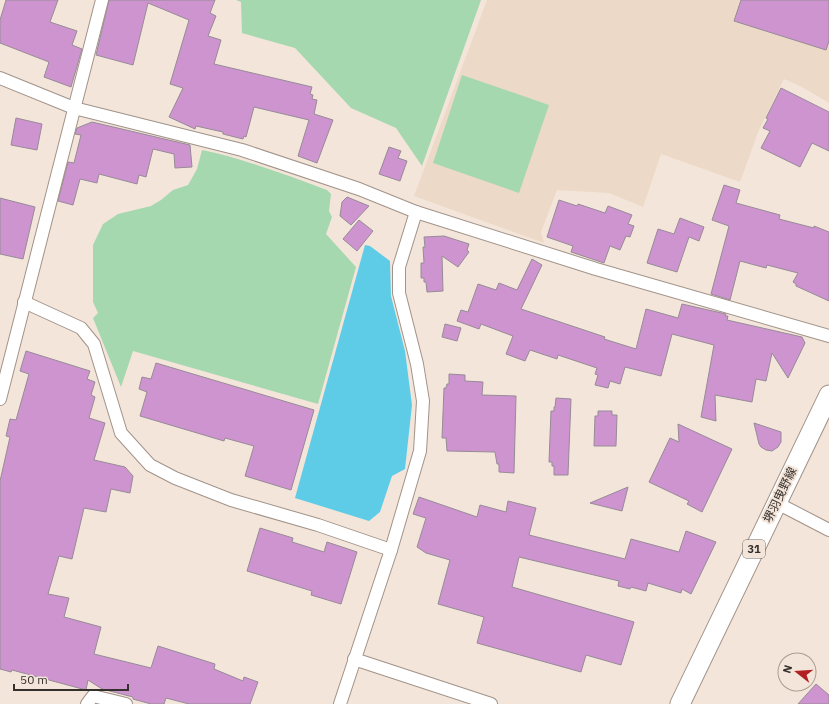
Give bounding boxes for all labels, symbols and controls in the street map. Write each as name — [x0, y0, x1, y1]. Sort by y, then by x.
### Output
street label: 堺羽曳野線 — [760, 465, 799, 525]
road number: 31 — [743, 540, 765, 558]
north arrow — [777, 652, 817, 692]
text: N — [780, 663, 795, 675]
scale bar — [14, 666, 128, 692]
text: 50 m — [20, 672, 48, 687]

